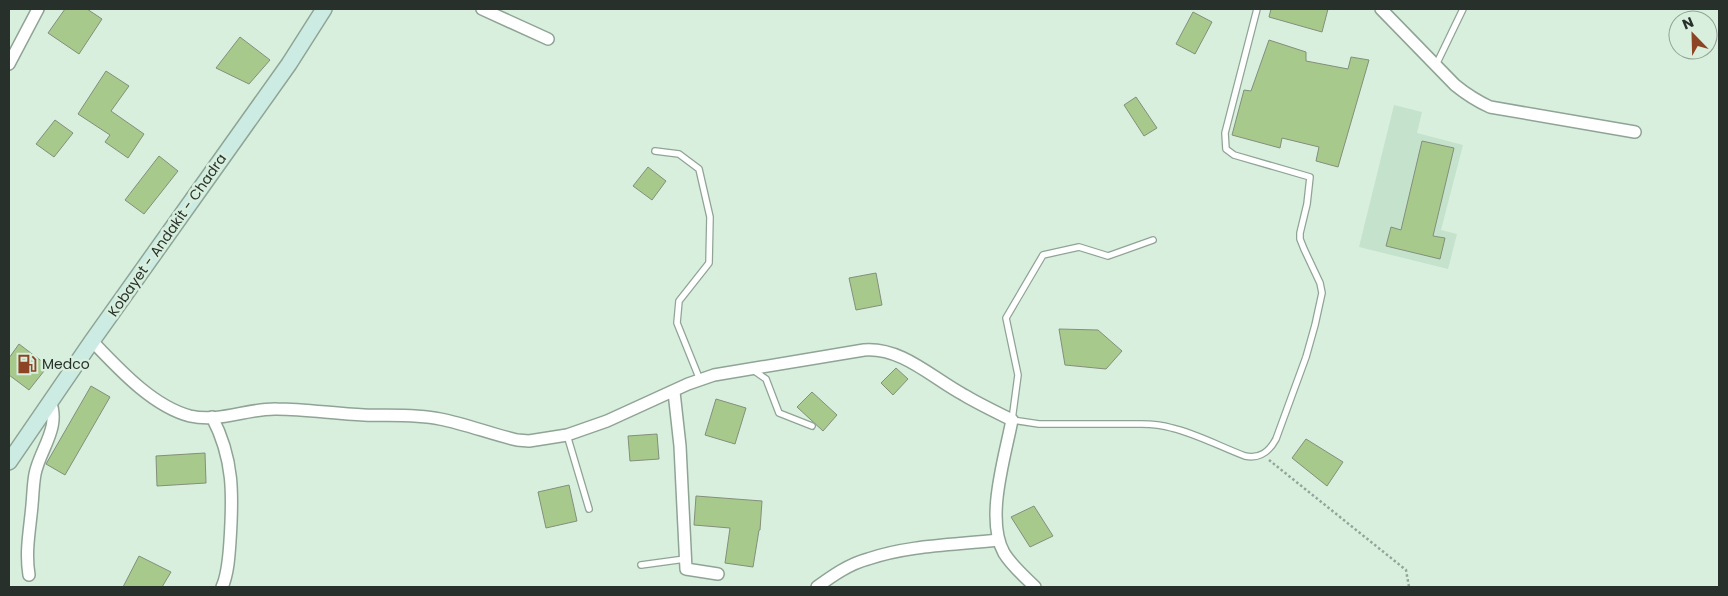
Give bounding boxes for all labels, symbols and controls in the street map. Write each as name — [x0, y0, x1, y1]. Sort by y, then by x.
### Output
north arrow — [1668, 10, 1718, 60]
text: N — [1679, 12, 1697, 34]
street label: Kobayet - Andakit - Chadra — [103, 149, 231, 321]
fuel station icon: Medco — [16, 353, 38, 375]
place label: Medco — [42, 354, 90, 374]

